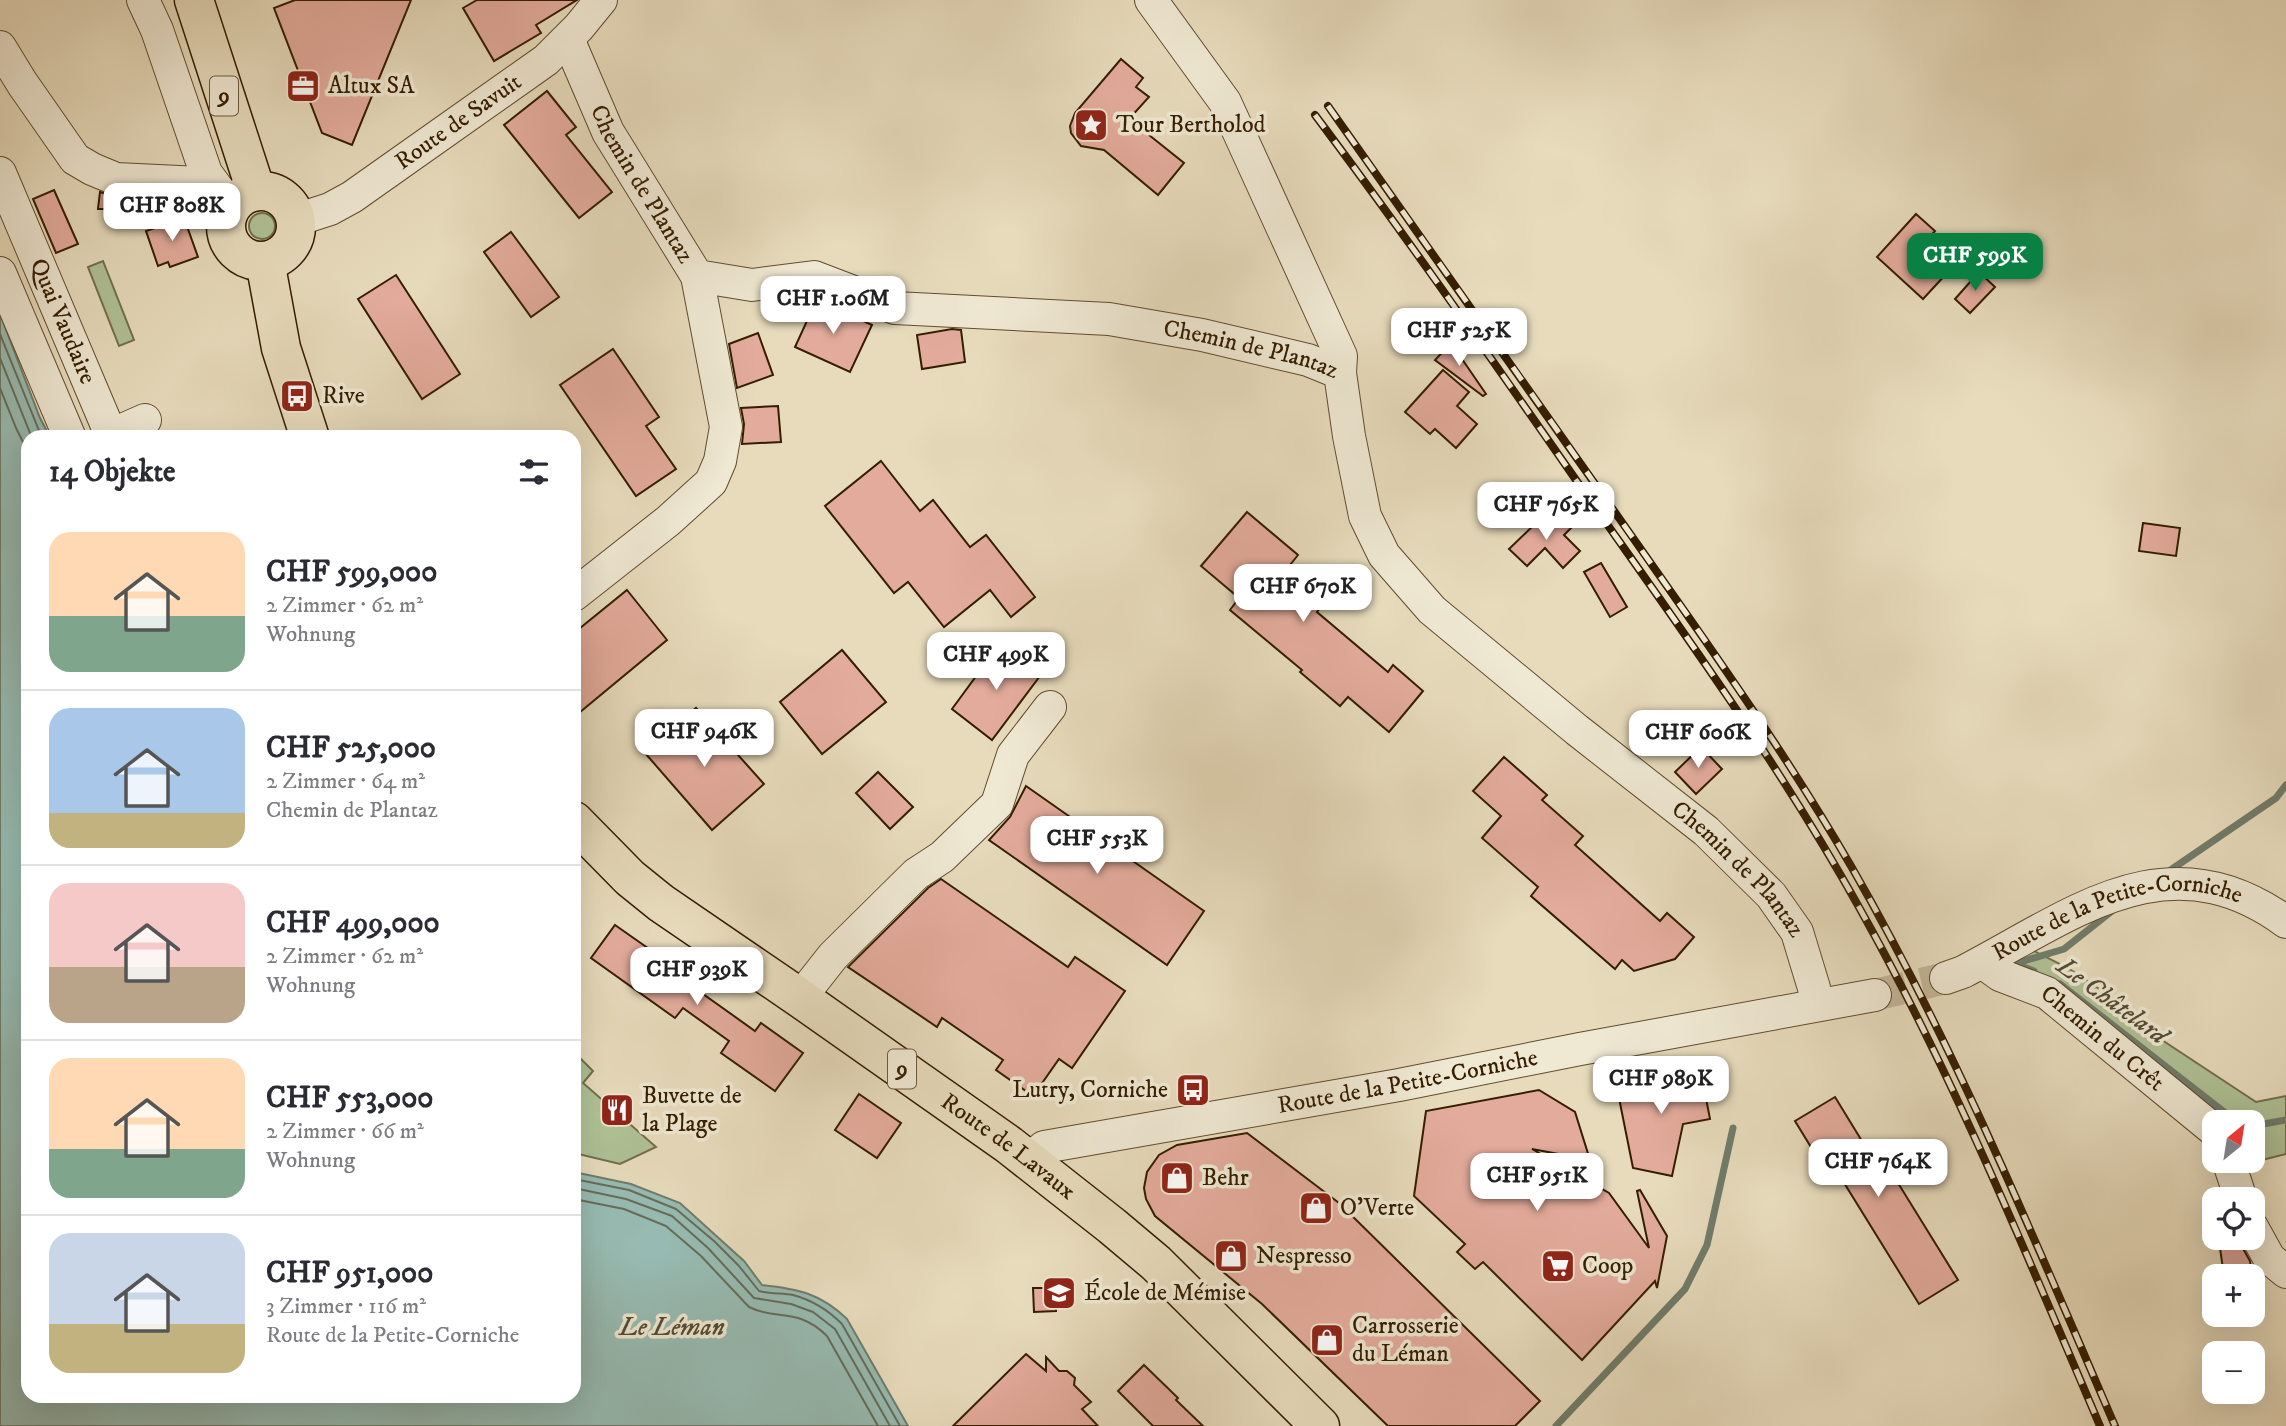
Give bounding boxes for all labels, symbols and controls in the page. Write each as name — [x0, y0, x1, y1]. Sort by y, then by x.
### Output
office icon: Altux SA — [284, 67, 322, 105]
street label: Route de Savuit — [389, 67, 528, 177]
place label: Altux SA — [328, 71, 415, 101]
road number: 9 — [210, 76, 238, 116]
street label: Chemin de Plantaz — [583, 100, 701, 269]
place icon: Tour Bertholod — [1072, 106, 1110, 144]
place label: Tour Bertholod — [1116, 110, 1266, 140]
pin: CHF 808K — [100, 184, 244, 243]
text: CHF 808K — [119, 191, 225, 220]
pin: CHF 599K — [1903, 233, 2047, 293]
text: CHF 599K — [1923, 241, 2027, 270]
street label: Quai Vaudaire — [23, 254, 103, 389]
pin: CHF 1.06M — [753, 276, 913, 336]
text: CHF 1.06M — [777, 284, 889, 313]
pin: CHF 525K — [1387, 308, 1531, 368]
street label: Chemin de Plantaz — [1161, 314, 1344, 386]
text: CHF 525K — [1407, 316, 1511, 345]
bus stop icon: Rive — [278, 377, 316, 415]
place label: Rive — [322, 381, 365, 411]
icon: filters — [515, 453, 553, 491]
text: 14 Objekte — [49, 454, 175, 491]
pin: CHF 765K — [1474, 482, 1618, 542]
text: CHF 765K — [1493, 490, 1599, 519]
text: CHF 599,000 — [266, 554, 437, 591]
icon: home — [105, 560, 189, 644]
pin: CHF 670K — [1231, 564, 1375, 624]
text: CHF 670K — [1250, 572, 1356, 601]
text: 2 Zimmer · 62 m² — [266, 591, 423, 620]
text: Wohnung — [266, 620, 355, 649]
pin: CHF 499K — [924, 632, 1068, 692]
text: CHF 499K — [943, 640, 1049, 669]
pin: CHF 946K — [632, 710, 776, 769]
pin: CHF 606K — [1626, 710, 1770, 770]
text: CHF 946K — [651, 717, 757, 746]
text: CHF 606K — [1645, 718, 1751, 747]
text: CHF 525,000 — [266, 730, 436, 767]
icon: home — [105, 736, 189, 820]
text: 2 Zimmer · 64 m² — [266, 767, 425, 796]
street label: Chemin de Plantaz — [1665, 795, 1811, 944]
text: Chemin de Plantaz — [266, 796, 438, 825]
pin: CHF 553K — [1025, 816, 1169, 876]
text: CHF 553K — [1046, 824, 1148, 853]
street label: Route de la Petite-Corniche — [1987, 869, 2247, 968]
text: CHF 499,000 — [266, 905, 440, 942]
icon: home — [105, 911, 189, 995]
text: 2 Zimmer · 62 m² — [266, 942, 423, 971]
pin: CHF 939K — [625, 948, 769, 1007]
water label: Le Châtelard — [2049, 949, 2177, 1054]
text: CHF 939K — [646, 955, 748, 984]
text: Wohnung — [266, 971, 355, 1000]
street label: Chemin du Crêt — [2034, 979, 2171, 1098]
street label: Route de la Petite-Corniche — [1275, 1043, 1540, 1121]
road number: 9 — [888, 1050, 916, 1088]
pin: CHF 989K — [1589, 1056, 1733, 1116]
text: CHF 989K — [1609, 1064, 1713, 1093]
bus stop icon: Lutry, Corniche — [1174, 1071, 1212, 1109]
place label: Lutry, Corniche — [1012, 1075, 1168, 1105]
text: CHF 553,000 — [266, 1080, 434, 1117]
place label: Buvette de la Plage — [642, 1081, 742, 1139]
icon: home — [105, 1086, 189, 1170]
street label: Route de Lavaux — [935, 1087, 1082, 1207]
restaurant icon: Buvette de la Plage — [598, 1091, 636, 1129]
north arrow — [2202, 1110, 2264, 1172]
map controls — [2202, 1110, 2265, 1404]
text: 2 Zimmer · 66 m² — [266, 1117, 424, 1146]
pin: CHF 764K — [1806, 1140, 1950, 1199]
text: Wohnung — [266, 1146, 355, 1175]
text: CHF 764K — [1824, 1147, 1932, 1176]
pin: CHF 951K — [1465, 1154, 1609, 1213]
shop icon: Behr — [1158, 1159, 1196, 1197]
text: CHF 951K — [1486, 1161, 1588, 1190]
place label: Behr — [1202, 1163, 1249, 1193]
button: locate — [2202, 1187, 2265, 1250]
shop icon: O'Verte — [1297, 1189, 1335, 1227]
place label: O'Verte — [1340, 1193, 1414, 1223]
shop icon: Nespresso — [1212, 1237, 1250, 1275]
place label: Nespresso — [1256, 1241, 1352, 1271]
supermarket icon: Coop — [1539, 1247, 1577, 1285]
place label: Coop — [1582, 1251, 1633, 1281]
text: CHF 951,000 — [266, 1255, 433, 1292]
icon: home — [105, 1261, 189, 1345]
button: + — [2202, 1264, 2265, 1327]
school or university icon: École de Mémise — [1040, 1274, 1078, 1312]
place label: École de Mémise — [1084, 1278, 1246, 1308]
text: 3 Zimmer · 116 m² — [266, 1292, 426, 1321]
water label: Le Léman — [617, 1311, 725, 1344]
place label: Carrosserie du Léman — [1352, 1311, 1459, 1369]
text: Route de la Petite-Corniche — [266, 1321, 519, 1350]
shop icon: Carrosserie du Léman — [1308, 1321, 1346, 1359]
button: − — [2202, 1341, 2265, 1404]

